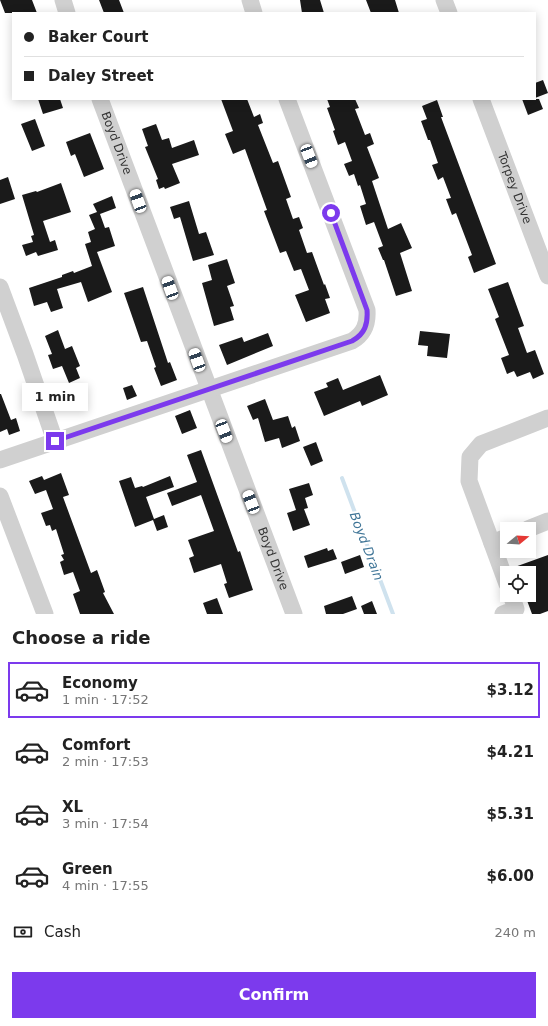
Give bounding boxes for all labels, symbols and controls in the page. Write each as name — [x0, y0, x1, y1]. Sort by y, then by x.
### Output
text: Baker Court — [48, 28, 148, 46]
text: Daley Street — [48, 67, 154, 85]
street label: Boyd Drive — [98, 110, 135, 176]
car — [299, 143, 319, 169]
street label: Torpey Drive — [494, 149, 535, 226]
car — [128, 188, 148, 214]
route start — [322, 204, 340, 222]
car — [160, 275, 180, 301]
car — [187, 347, 207, 373]
callout: 1 min — [22, 383, 88, 411]
text: 1 min — [35, 389, 75, 404]
car — [214, 418, 234, 444]
route end — [46, 432, 64, 450]
car — [241, 489, 261, 515]
water label: Boyd Drain — [347, 510, 386, 583]
north arrow — [500, 522, 536, 558]
map controls — [500, 522, 536, 602]
street label: Boyd Drive — [255, 525, 291, 592]
button: locate — [500, 566, 536, 602]
text: Choose a ride — [12, 627, 151, 648]
icon: car — [14, 672, 50, 708]
text: Economy — [62, 674, 138, 692]
text: $3.12 — [487, 681, 534, 699]
text: 1 min · 17:52 — [62, 692, 149, 707]
icon: car — [14, 734, 50, 770]
text: Comfort — [62, 736, 130, 754]
text: $4.21 — [487, 743, 534, 761]
text: 2 min · 17:53 — [62, 754, 149, 769]
icon: car — [14, 796, 50, 832]
text: XL — [62, 798, 83, 816]
text: $5.31 — [487, 805, 534, 823]
text: 3 min · 17:54 — [62, 816, 149, 831]
icon: car — [14, 858, 50, 894]
text: Green — [62, 860, 113, 878]
text: $6.00 — [487, 867, 534, 885]
text: 4 min · 17:55 — [62, 878, 149, 893]
icon: cash — [12, 921, 34, 943]
text: Cash — [44, 923, 81, 941]
text: 240 m — [494, 925, 536, 940]
button: Confirm — [12, 972, 536, 1018]

